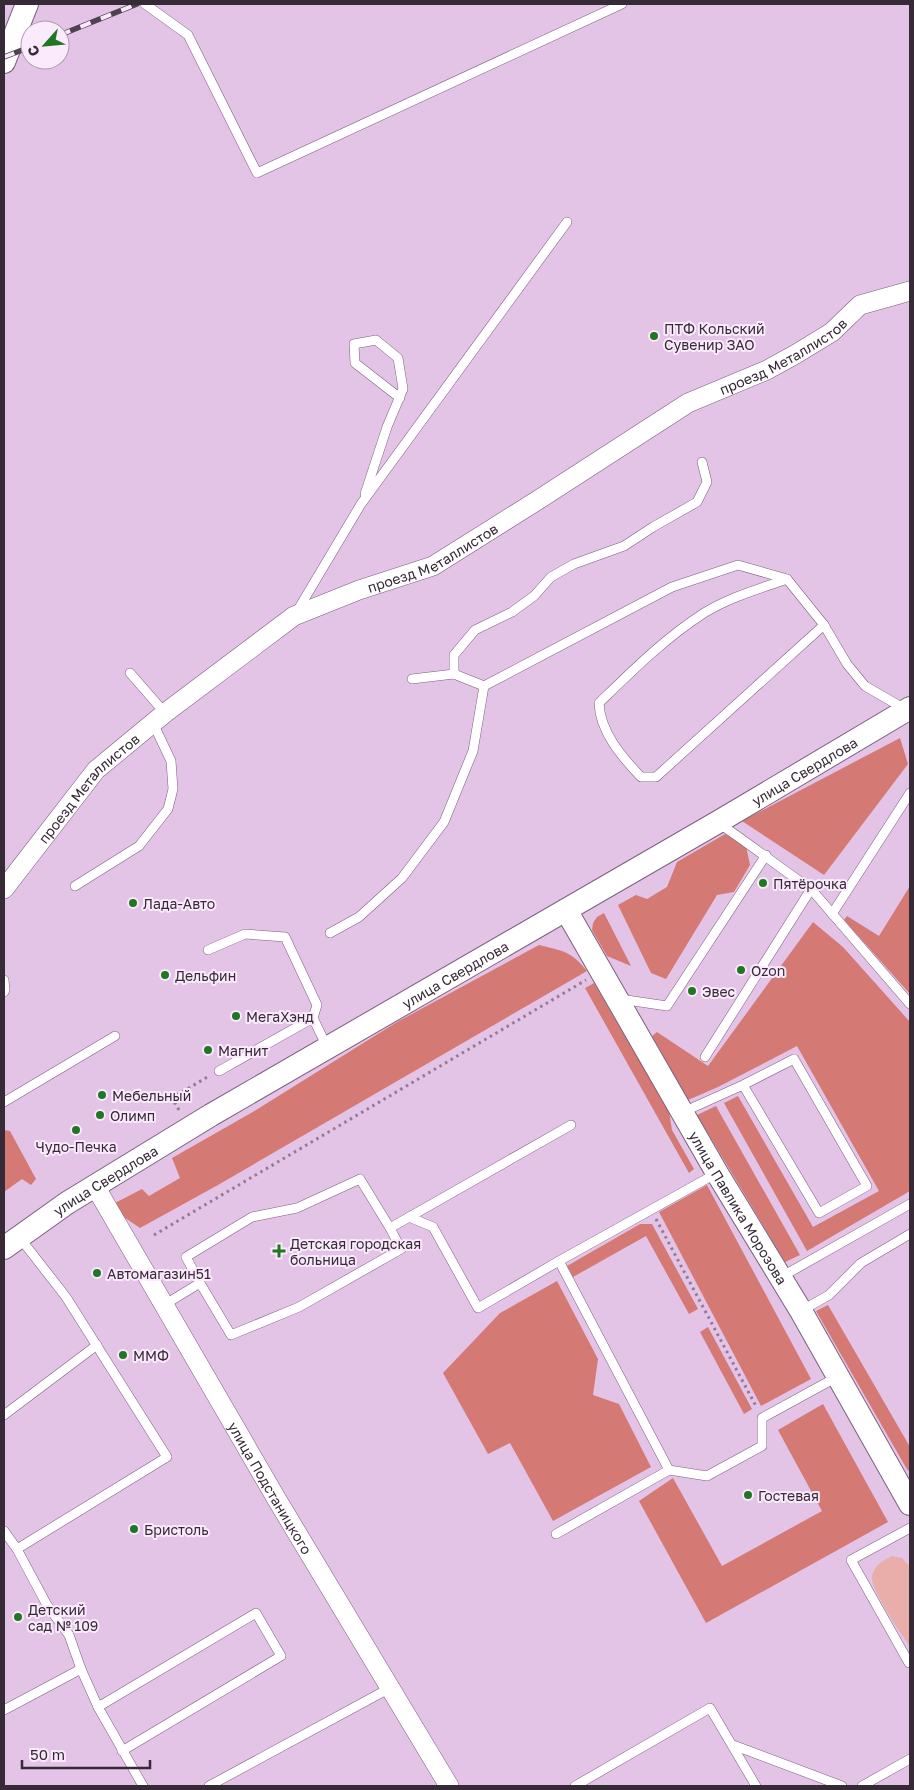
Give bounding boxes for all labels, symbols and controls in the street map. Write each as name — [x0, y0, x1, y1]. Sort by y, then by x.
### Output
north arrow — [20, 20, 70, 70]
text: С — [23, 43, 43, 59]
street label: проезд Металлистов — [717, 314, 850, 397]
place label: ПТФ Кольский Сувенир ЗАО — [664, 320, 765, 353]
marker: ПТФ Кольский Сувенир ЗАО — [648, 330, 660, 342]
street label: проезд Металлистов — [365, 519, 501, 595]
street label: проезд Металлистов — [34, 730, 142, 846]
street label: улица Свердлова — [748, 733, 860, 809]
place label: Пятёрочка — [773, 875, 847, 892]
marker: Пятёрочка — [757, 877, 769, 889]
place label: Лада-Авто — [143, 895, 215, 912]
marker: Лада-Авто — [127, 897, 139, 909]
street label: улица Свердлова — [399, 937, 511, 1011]
place label: Ozon — [751, 962, 785, 979]
marker: Ozon — [735, 964, 747, 976]
place label: Дельфин — [175, 967, 236, 984]
marker: Дельфин — [159, 969, 171, 981]
place label: Эвес — [702, 983, 736, 1000]
marker: Эвес — [686, 985, 698, 997]
place label: МегаХэнд — [246, 1008, 314, 1025]
marker: МегаХэнд — [230, 1010, 242, 1022]
place label: Магнит — [218, 1042, 268, 1059]
marker: Магнит — [202, 1044, 214, 1056]
place label: Мебельный — [112, 1087, 191, 1104]
marker: Мебельный — [96, 1089, 108, 1101]
place label: Олимп — [110, 1107, 155, 1124]
marker: Олимп — [94, 1109, 106, 1121]
marker: Чудо-Печка — [70, 1124, 82, 1136]
street label: улица Павлика Морозова — [686, 1128, 791, 1287]
place label: Чудо-Печка — [35, 1138, 117, 1155]
street label: улица Свердлова — [50, 1141, 161, 1219]
place label: Детская городская больница — [290, 1235, 421, 1268]
marker: Детская городская больница — [272, 1244, 286, 1258]
place label: Автомагазин51 — [107, 1265, 211, 1282]
marker: Автомагазин51 — [91, 1267, 103, 1279]
place label: ММФ — [133, 1347, 169, 1364]
marker: ММФ — [117, 1349, 129, 1361]
street label: улица Подстаницкого — [225, 1418, 316, 1557]
place label: Гостевая — [758, 1487, 819, 1504]
marker: Гостевая — [742, 1489, 754, 1501]
place label: Бристоль — [144, 1521, 209, 1538]
marker: Бристоль — [128, 1523, 140, 1535]
place label: Детский сад № 109 — [28, 1601, 98, 1634]
marker: Детский сад № 109 — [12, 1611, 24, 1623]
scale bar — [22, 1738, 150, 1770]
text: 50 m — [30, 1745, 65, 1763]

